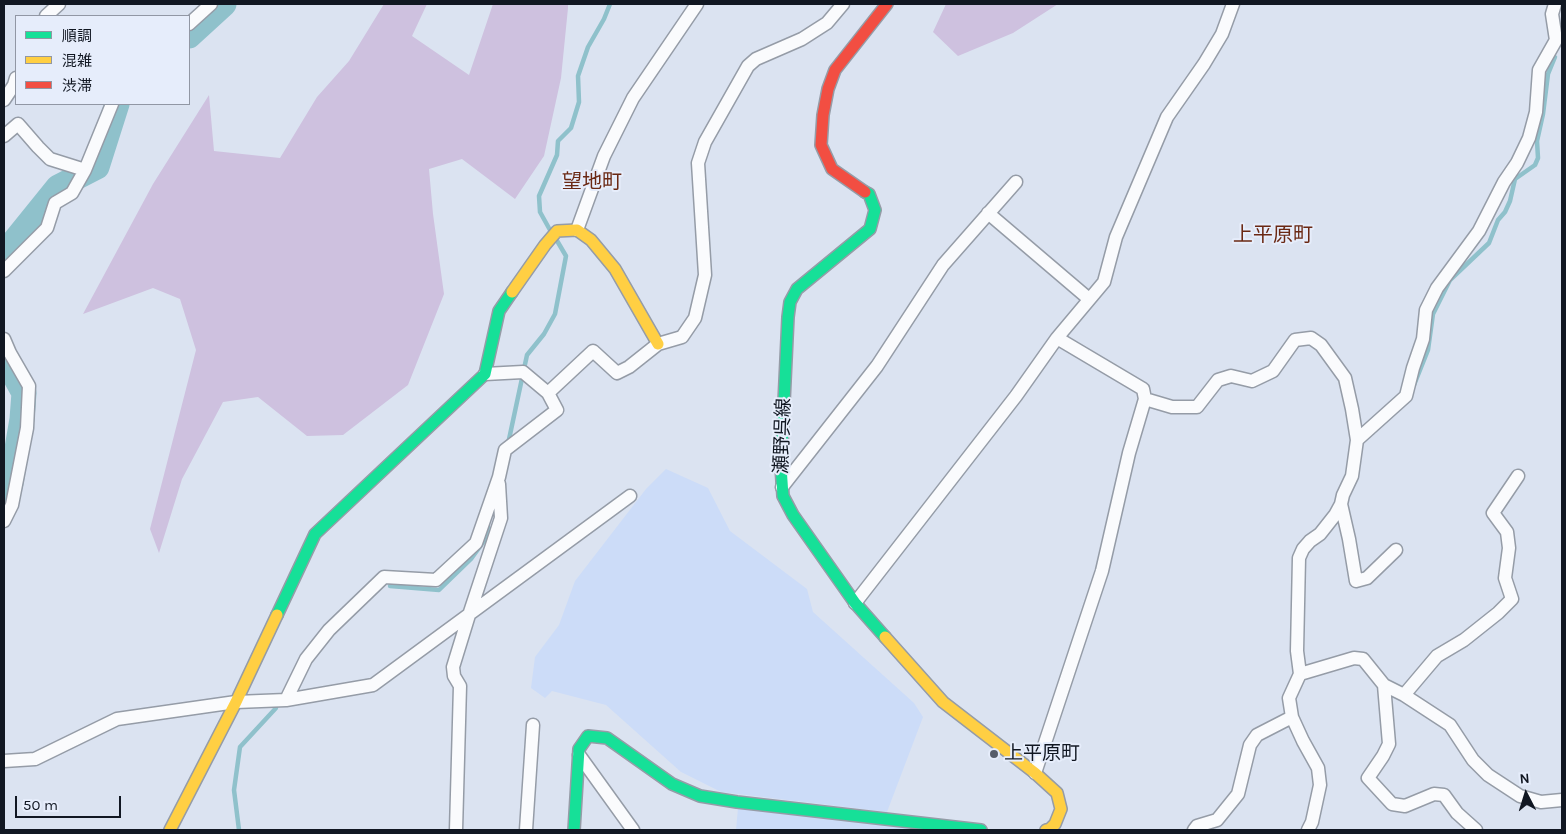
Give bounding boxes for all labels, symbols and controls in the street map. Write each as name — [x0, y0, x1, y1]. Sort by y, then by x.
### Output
legend — [15, 15, 190, 105]
text: 順調 — [62, 27, 92, 45]
text: 混雑 — [62, 52, 92, 70]
text: 渋滞 — [62, 77, 92, 95]
district label: 望地町 — [562, 170, 622, 194]
district label: 上平原町 — [1233, 223, 1313, 247]
street label: 瀬野呉線 — [770, 398, 796, 474]
place label: 上平原町 — [1004, 743, 1080, 765]
marker: 上平原町 — [988, 748, 1000, 760]
north arrow — [1501, 769, 1551, 819]
text: N — [1519, 770, 1530, 787]
scale bar — [18, 786, 124, 818]
text: 50 m — [23, 796, 58, 814]

